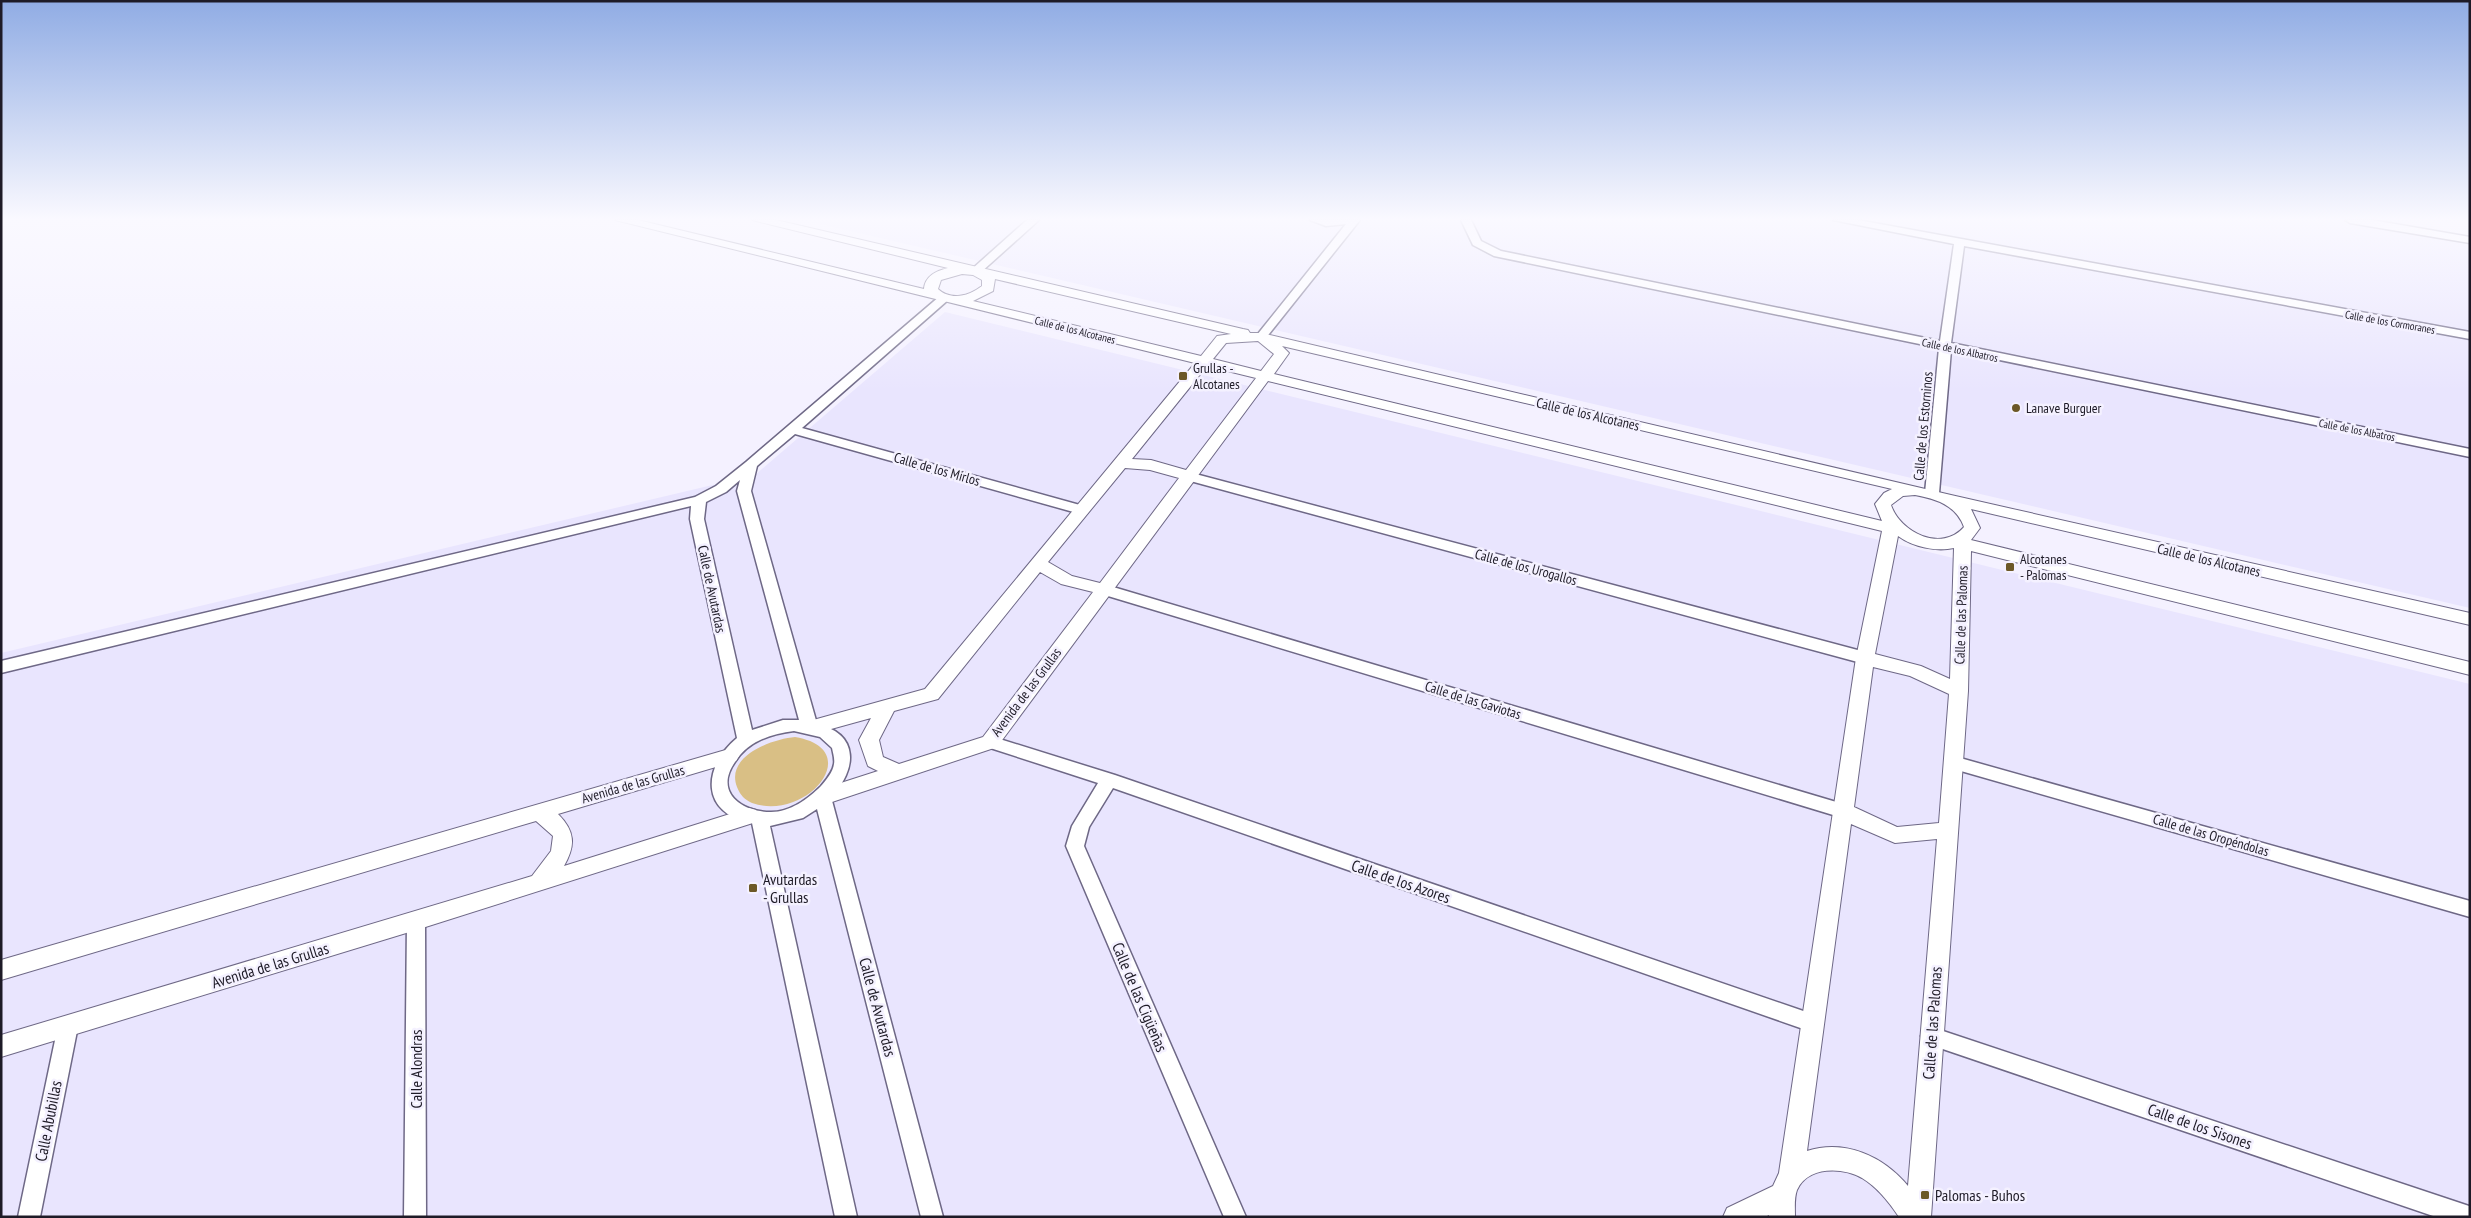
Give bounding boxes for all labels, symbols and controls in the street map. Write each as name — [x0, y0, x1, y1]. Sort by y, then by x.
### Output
street label: Calle de los Cormoranes — [2344, 307, 2436, 337]
street label: Calle de los Alcotanes — [1033, 313, 1117, 347]
street label: Calle de los Albatros — [1921, 335, 2000, 365]
place label: Grullas - Alcotanes — [1193, 359, 1240, 393]
marker: Grullas - Alcotanes — [1177, 370, 1189, 382]
street label: Calle de los Estorninos — [1909, 370, 1937, 481]
street label: Calle de los Alcotanes — [1535, 393, 1642, 435]
place label: Lanave Burguer — [2026, 399, 2102, 417]
marker: Lanave Burguer — [2010, 402, 2022, 414]
street label: Calle de los Albatros — [2318, 416, 2397, 444]
street label: Calle de los Mirlos — [892, 448, 982, 490]
street label: Calle de los Alcotanes — [2156, 539, 2263, 581]
street label: Calle de Avutardas — [694, 544, 730, 635]
street label: Calle de los Urogallos — [1473, 545, 1579, 589]
place label: Alcotanes - Palomas — [2020, 550, 2067, 584]
marker: Alcotanes - Palomas — [2004, 561, 2016, 573]
street label: Calle de las Palomas — [1950, 565, 1972, 665]
street label: Avenida de las Grullas — [987, 644, 1065, 740]
street label: Calle de las Gaviotas — [1423, 677, 1524, 723]
street label: Avenida de las Grullas — [579, 761, 687, 807]
street label: Calle de las Oropéndolas — [2151, 810, 2271, 860]
street label: Calle de los Azores — [1349, 855, 1453, 907]
place label: Avutardas - Grullas — [763, 869, 817, 907]
marker: Avutardas - Grullas — [747, 882, 759, 894]
street label: Avenida de las Grullas — [209, 938, 331, 992]
street label: Calle de las Cigüeñas — [1108, 939, 1172, 1055]
street label: Calle de Avutardas — [855, 955, 901, 1059]
street label: Calle de las Palomas — [1918, 966, 1946, 1080]
street label: Calle Alondras — [406, 1030, 426, 1108]
street label: Calle Abubillas — [30, 1079, 66, 1163]
street label: Calle de los Sisones — [2145, 1099, 2255, 1153]
place label: Palomas - Buhos — [1935, 1185, 2025, 1205]
marker: Palomas - Buhos — [1919, 1189, 1931, 1201]

